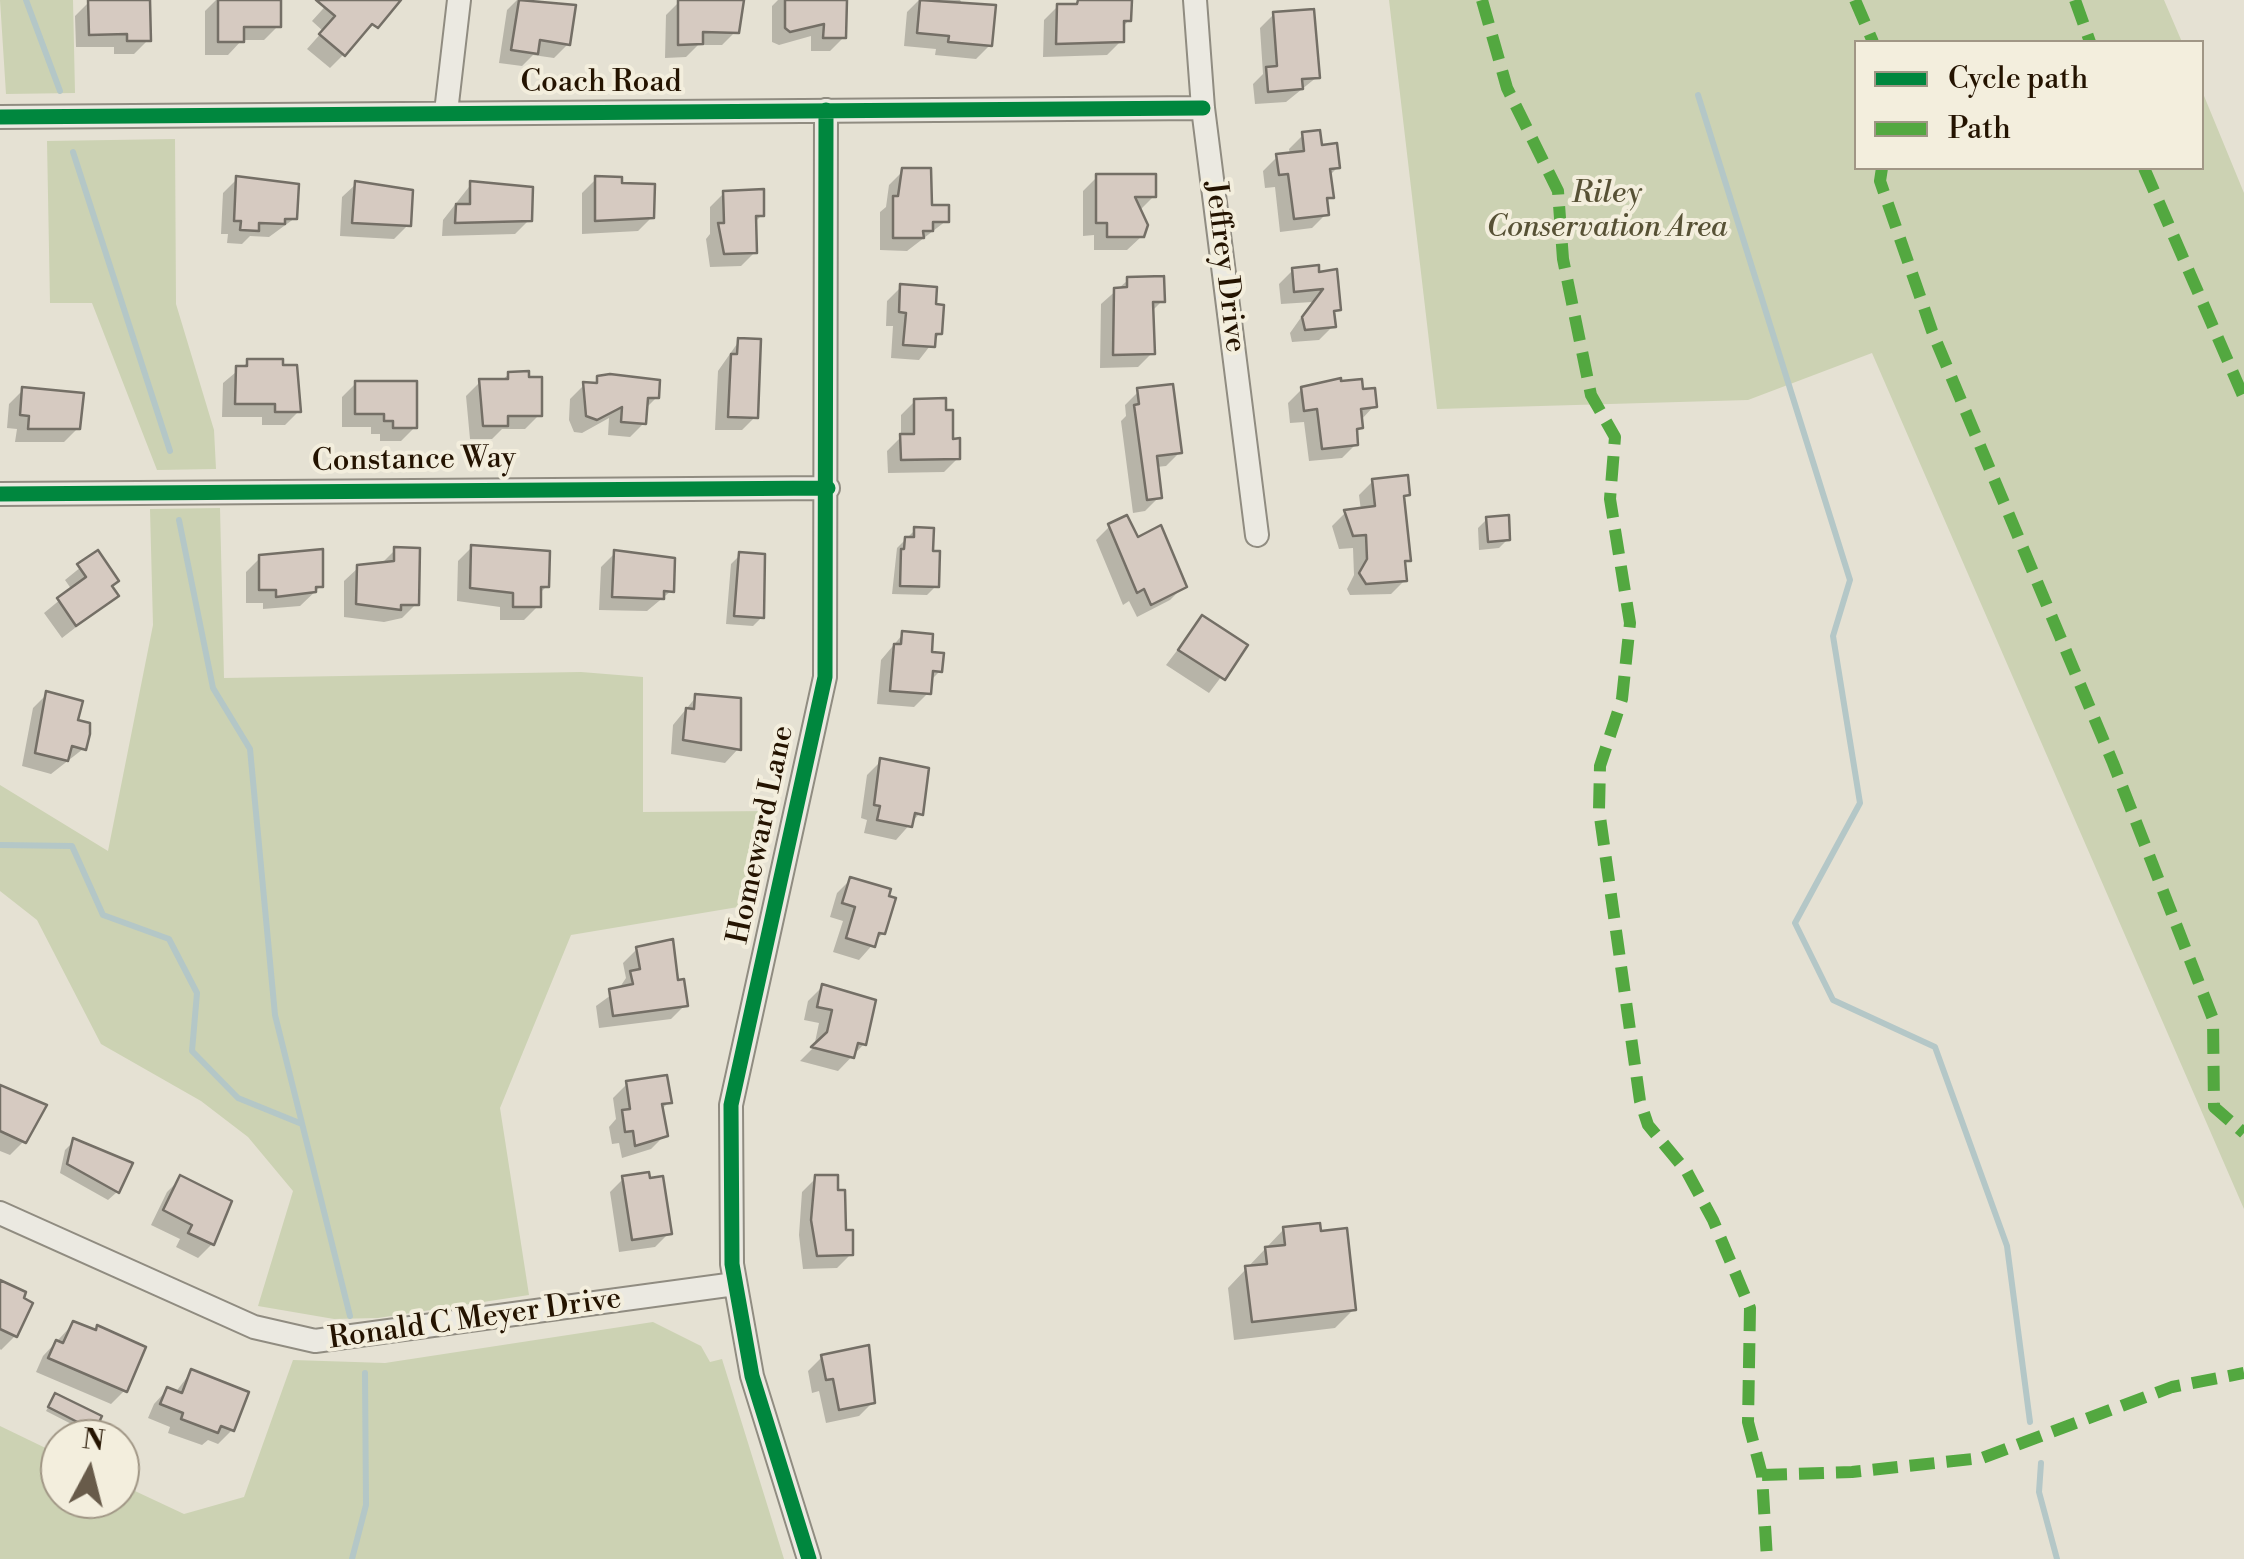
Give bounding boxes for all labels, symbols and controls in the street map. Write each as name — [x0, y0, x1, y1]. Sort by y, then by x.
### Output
legend — [1854, 40, 2204, 170]
text: Cycle path — [1948, 60, 2088, 98]
street label: Coach Road — [520, 66, 682, 102]
text: Path — [1948, 110, 2011, 148]
park label: Riley Conservation Area — [1487, 177, 1727, 248]
street label: Jeffrey Drive — [1196, 179, 1252, 355]
street label: Constance Way — [312, 441, 516, 481]
street label: Homeward Lane — [721, 723, 803, 947]
street label: Ronald C Meyer Drive — [326, 1282, 624, 1358]
north arrow — [40, 1419, 140, 1519]
text: N — [80, 1422, 107, 1459]

